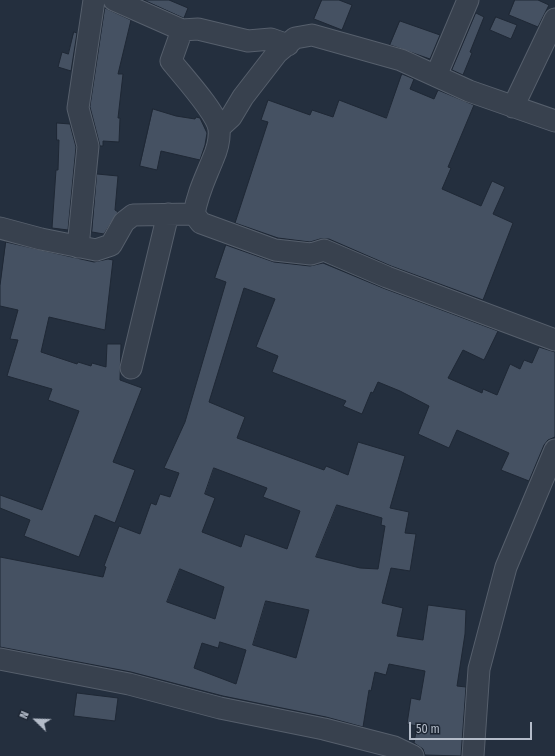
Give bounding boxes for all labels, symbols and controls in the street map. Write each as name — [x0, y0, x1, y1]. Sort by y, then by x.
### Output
north arrow — [16, 700, 56, 740]
text: N — [17, 710, 32, 721]
scale bar — [411, 714, 534, 740]
text: 50 m — [416, 722, 440, 736]

